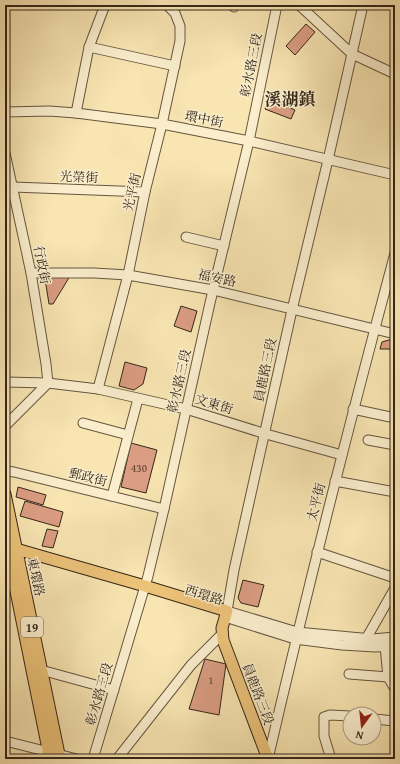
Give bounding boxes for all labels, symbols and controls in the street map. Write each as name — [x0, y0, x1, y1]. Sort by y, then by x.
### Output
street label: 彰水路三段 — [235, 31, 267, 99]
district label: 溪湖鎮 — [265, 86, 316, 111]
street label: 環中街 — [183, 106, 225, 132]
street label: 光榮街 — [59, 167, 99, 187]
street label: 光平街 — [118, 171, 146, 213]
street label: 行政街 — [29, 244, 55, 286]
street label: 福安路 — [196, 265, 238, 291]
street label: 員鹿路三段 — [249, 336, 281, 404]
street label: 彰水路三段 — [162, 347, 196, 415]
street label: 文東街 — [193, 389, 235, 419]
house number: 430 — [131, 460, 147, 476]
street label: 郵政街 — [67, 463, 109, 491]
street label: 太平街 — [302, 481, 330, 523]
street label: 東環路 — [23, 556, 49, 598]
street label: 西環路 — [183, 580, 225, 610]
road number: 19 — [21, 617, 43, 637]
street label: 彰水路三段 — [81, 660, 117, 728]
street label: 員鹿路三段 — [237, 660, 279, 728]
house number: 1 — [208, 672, 214, 688]
north arrow — [342, 706, 382, 746]
text: N — [353, 727, 365, 744]

